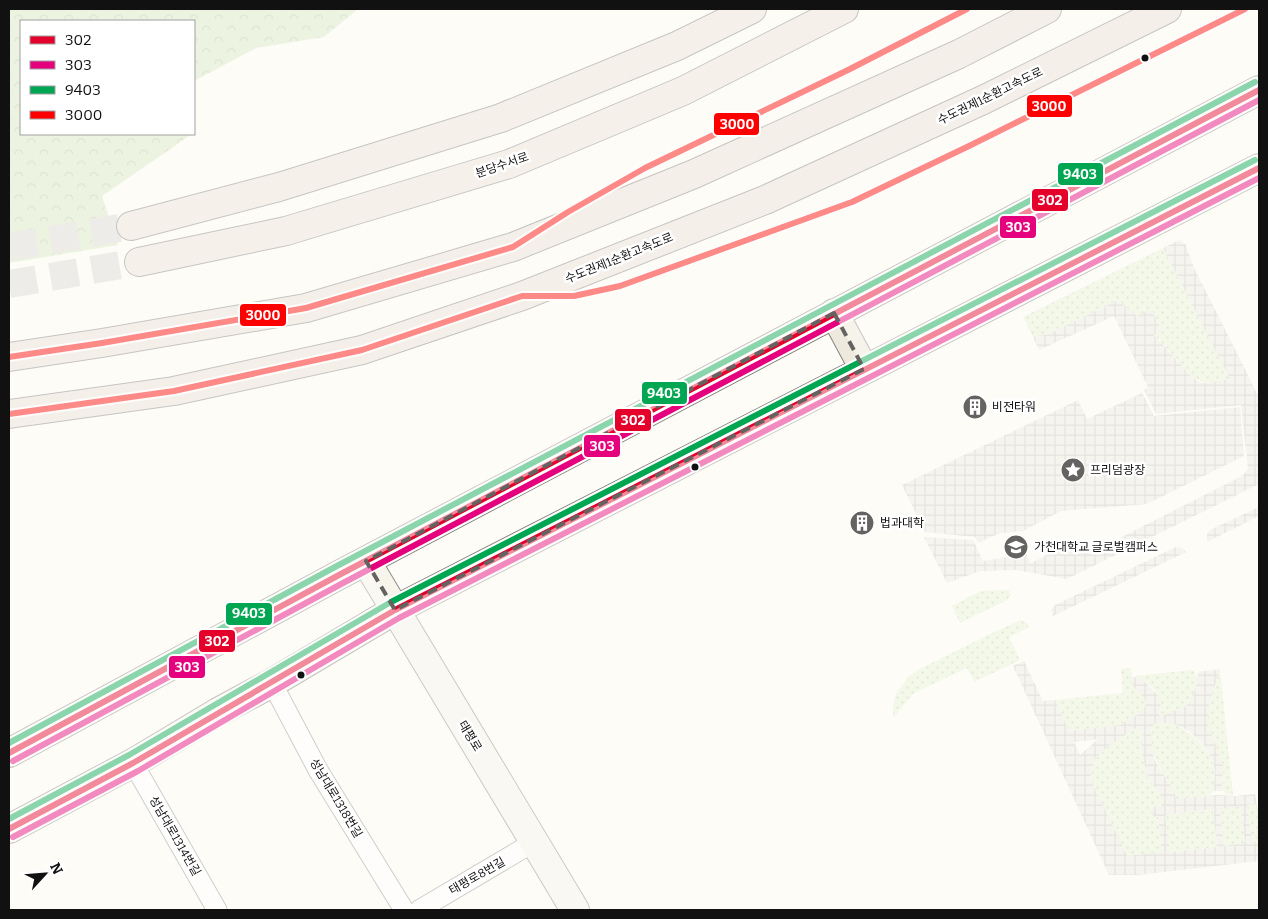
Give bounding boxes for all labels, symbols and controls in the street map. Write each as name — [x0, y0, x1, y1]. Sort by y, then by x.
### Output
legend — [20, 20, 195, 135]
text: 302 — [65, 31, 91, 49]
unlabelled marker — [1140, 53, 1150, 63]
text: 303 — [65, 56, 92, 74]
street label: 수도권제1순환고속도로 — [935, 64, 1045, 128]
text: 9403 — [65, 81, 101, 99]
line badge: 3000 — [1026, 94, 1073, 118]
text: 3000 — [1032, 98, 1066, 115]
text: 3000 — [65, 106, 102, 124]
line badge: 3000 — [713, 112, 760, 136]
text: 3000 — [720, 116, 754, 133]
street label: 분당수서로 — [474, 149, 530, 181]
line badge: 9403 — [1057, 162, 1104, 186]
text: 9403 — [1063, 166, 1097, 183]
line badge: 302 — [1031, 188, 1069, 212]
text: 302 — [1038, 192, 1063, 209]
line badge: 303 — [999, 215, 1037, 239]
text: 303 — [1005, 219, 1031, 236]
street label: 수도권제1순환고속도로 — [563, 230, 675, 286]
line badge: 3000 — [239, 303, 287, 327]
text: 3000 — [246, 307, 280, 324]
line badge: 9403 — [641, 381, 688, 405]
text: 9403 — [647, 385, 681, 402]
building icon: 비전타워 — [962, 394, 988, 420]
place label: 비전타워 — [992, 400, 1036, 414]
line badge: 302 — [614, 408, 652, 432]
text: 302 — [621, 412, 646, 429]
line badge: 303 — [583, 434, 621, 458]
text: 303 — [589, 438, 615, 455]
place icon: 프리덤광장 — [1060, 457, 1086, 483]
unlabelled marker — [690, 462, 700, 472]
place label: 프리덤광장 — [1090, 463, 1145, 477]
building icon: 법과대학 — [849, 510, 875, 536]
place label: 법과대학 — [880, 516, 924, 530]
school or university icon: 가천대학교 글로벌캠퍼스 — [1003, 534, 1029, 560]
place label: 가천대학교 글로벌캠퍼스 — [1034, 540, 1158, 554]
line badge: 9403 — [225, 602, 273, 626]
text: 9403 — [232, 605, 266, 622]
line badge: 302 — [198, 629, 236, 653]
text: 302 — [205, 633, 230, 650]
line badge: 303 — [168, 655, 206, 679]
text: 303 — [174, 659, 200, 676]
unlabelled marker — [296, 670, 306, 680]
street label: 태평로 — [455, 718, 485, 754]
street label: 성남대로1318번길 — [307, 756, 365, 840]
street label: 성남대로1314번길 — [146, 794, 204, 878]
north arrow — [20, 849, 70, 899]
street label: 태평로8번길 — [446, 854, 508, 898]
text: N — [46, 860, 66, 877]

